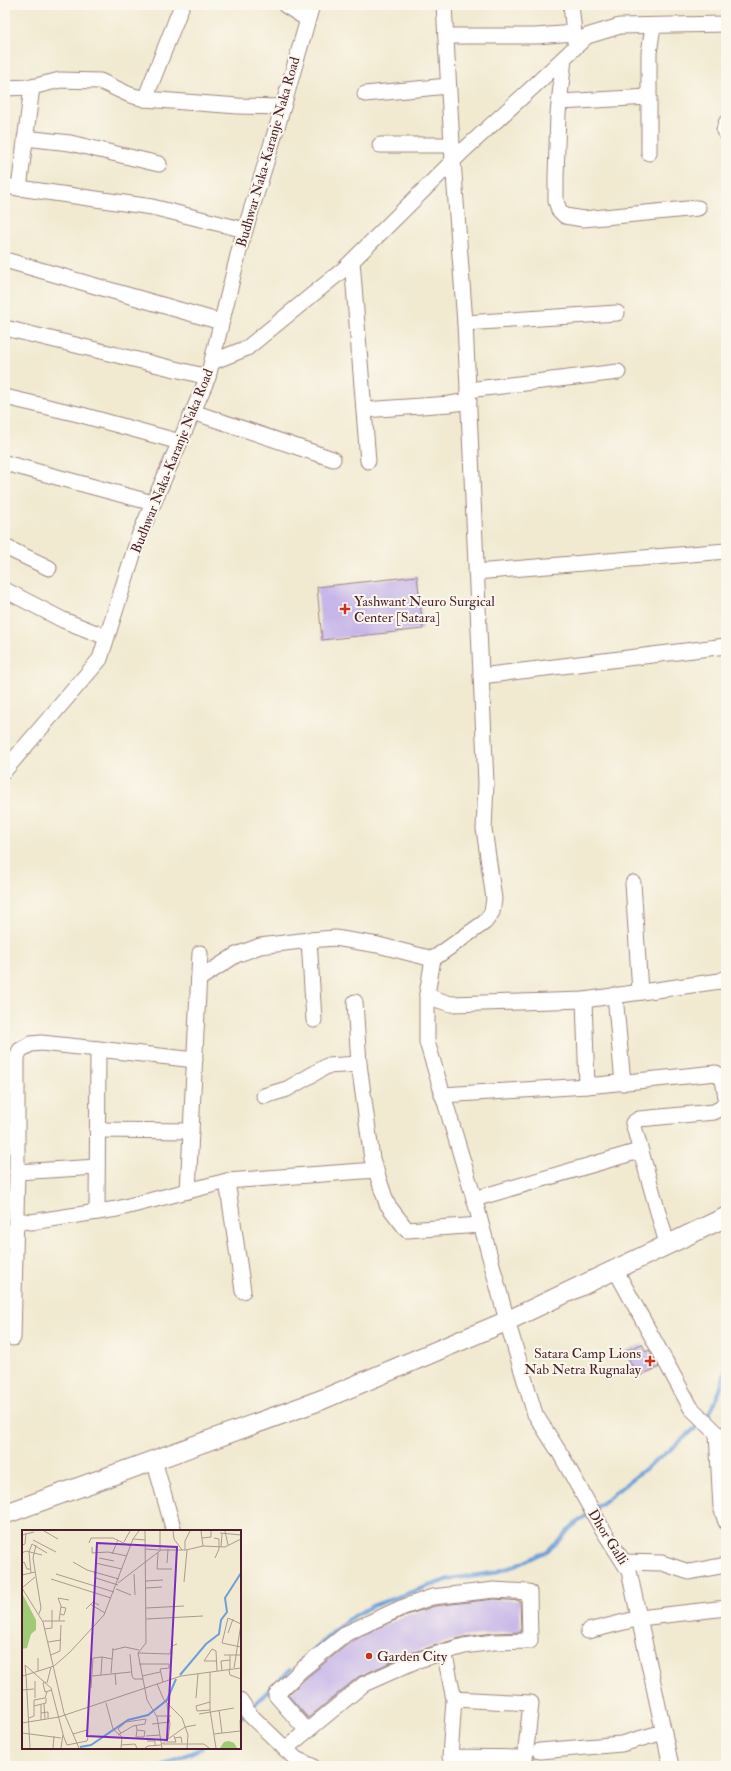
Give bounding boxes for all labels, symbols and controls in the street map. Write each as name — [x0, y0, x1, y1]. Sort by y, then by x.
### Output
street label: Budhwar Naka-Karanje Naka Road — [233, 55, 303, 249]
street label: Budhwar Naka-Karanje Naka Road — [127, 366, 217, 556]
place label: Yashwant Neuro Surgical Center [Satara] — [354, 593, 495, 626]
marker: Yashwant Neuro Surgical Center [Satara] — [339, 603, 351, 615]
place label: Satara Camp Lions Nab Netra Rugnalay — [524, 1345, 642, 1379]
marker: Satara Camp Lions Nab Netra Rugnalay — [644, 1355, 656, 1367]
street label: Dhor Galli — [584, 1506, 632, 1568]
inset map — [22, 1530, 241, 1749]
place label: Garden City — [377, 1648, 448, 1666]
marker: Garden City — [364, 1651, 374, 1661]

